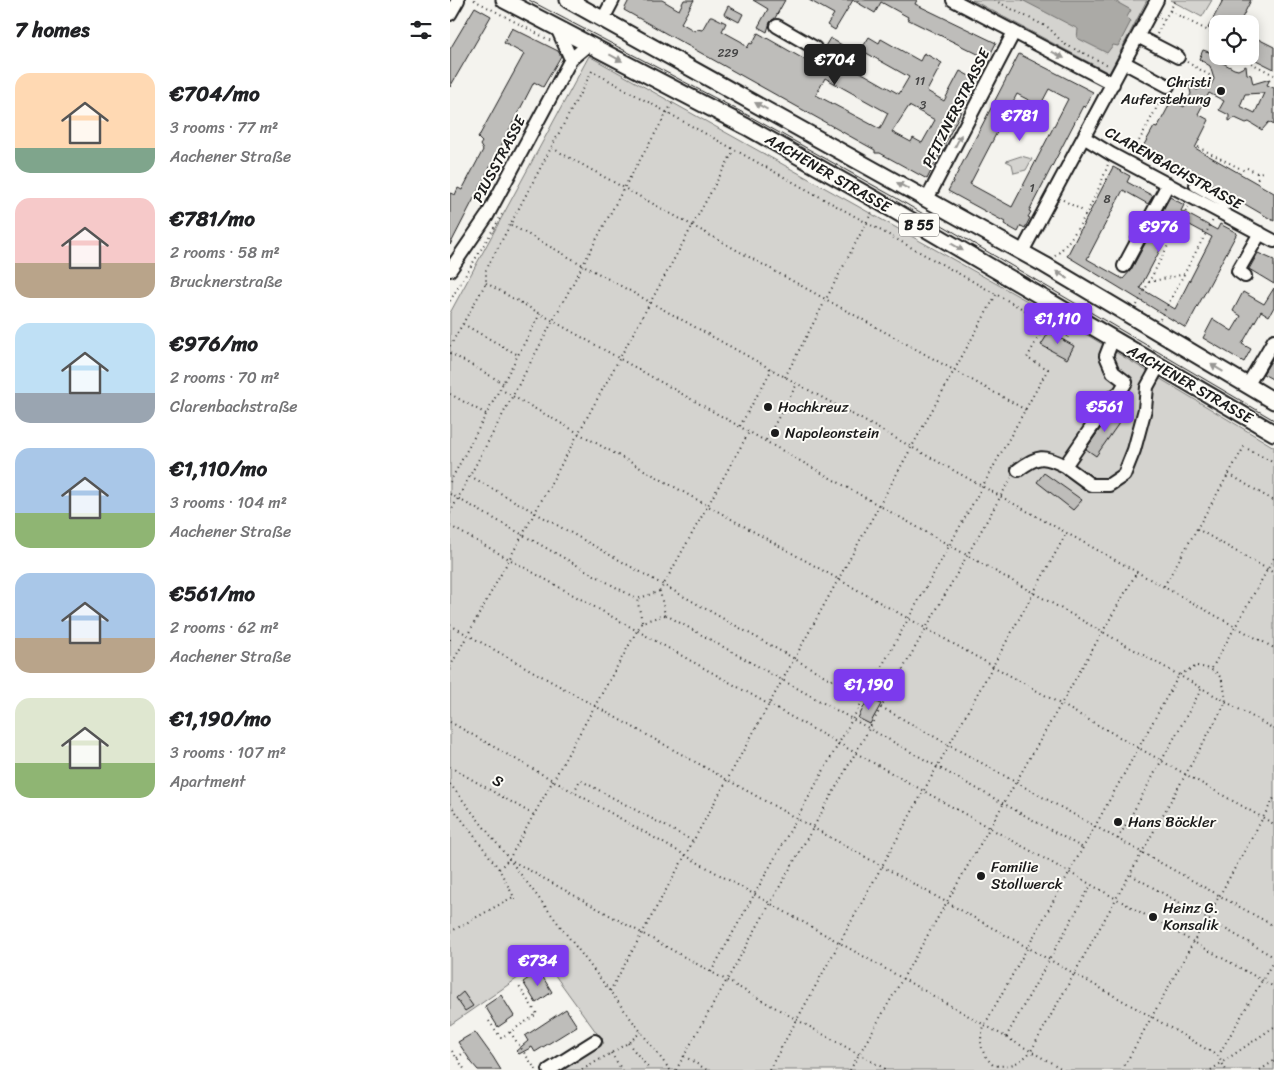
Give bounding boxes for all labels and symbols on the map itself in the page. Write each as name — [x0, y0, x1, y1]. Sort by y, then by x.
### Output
house number: 229 — [717, 42, 739, 64]
street label: PFITZNERSTRASSE — [915, 42, 998, 172]
pin: €704 — [805, 44, 865, 86]
one-way arrow — [1050, 51, 1065, 59]
one-way arrow — [609, 54, 623, 62]
place label: Christi Auferstehung — [1120, 69, 1212, 112]
house number: 11 — [915, 70, 925, 92]
marker: Christi Auferstehung — [1215, 85, 1227, 97]
house number: 3 — [920, 94, 927, 116]
pin: €781 — [990, 100, 1050, 142]
one-way arrow — [755, 102, 768, 111]
street label: PIUSSTRASSE — [465, 109, 534, 207]
street label: CLARENBACHSTRASSE — [1100, 119, 1249, 218]
street label: AACHENER STRASSE — [759, 126, 897, 220]
one-way arrow — [954, 133, 962, 148]
house number: 1 — [1029, 177, 1035, 199]
one-way arrow — [896, 182, 910, 190]
house number: 8 — [1103, 188, 1111, 210]
pin: €976 — [1129, 210, 1189, 253]
road number: B 55 — [899, 214, 939, 236]
one-way arrow — [951, 243, 964, 252]
one-way arrow — [1056, 271, 1069, 280]
pin: €1,110 — [1017, 302, 1099, 345]
street label: AACHENER STRASSE — [1121, 337, 1259, 431]
one-way arrow — [1210, 363, 1223, 372]
pin: €561 — [1075, 390, 1135, 433]
place label: Hochkreuz — [778, 394, 849, 420]
marker: Hochkreuz — [762, 401, 774, 413]
place label: Napoleonstein — [785, 420, 879, 446]
marker: Napoleonstein — [769, 427, 781, 439]
pin: €1,190 — [828, 668, 910, 711]
street label: S — [488, 767, 509, 795]
place label: Hans Böckler — [1128, 809, 1217, 835]
marker: Hans Böckler — [1112, 816, 1124, 828]
place label: Familie Stollwerck — [991, 854, 1064, 897]
marker: Familie Stollwerck — [975, 870, 987, 882]
place label: Heinz G. Konsalik — [1163, 895, 1220, 938]
marker: Heinz G. Konsalik — [1147, 911, 1159, 923]
pin: €734 — [508, 944, 568, 987]

